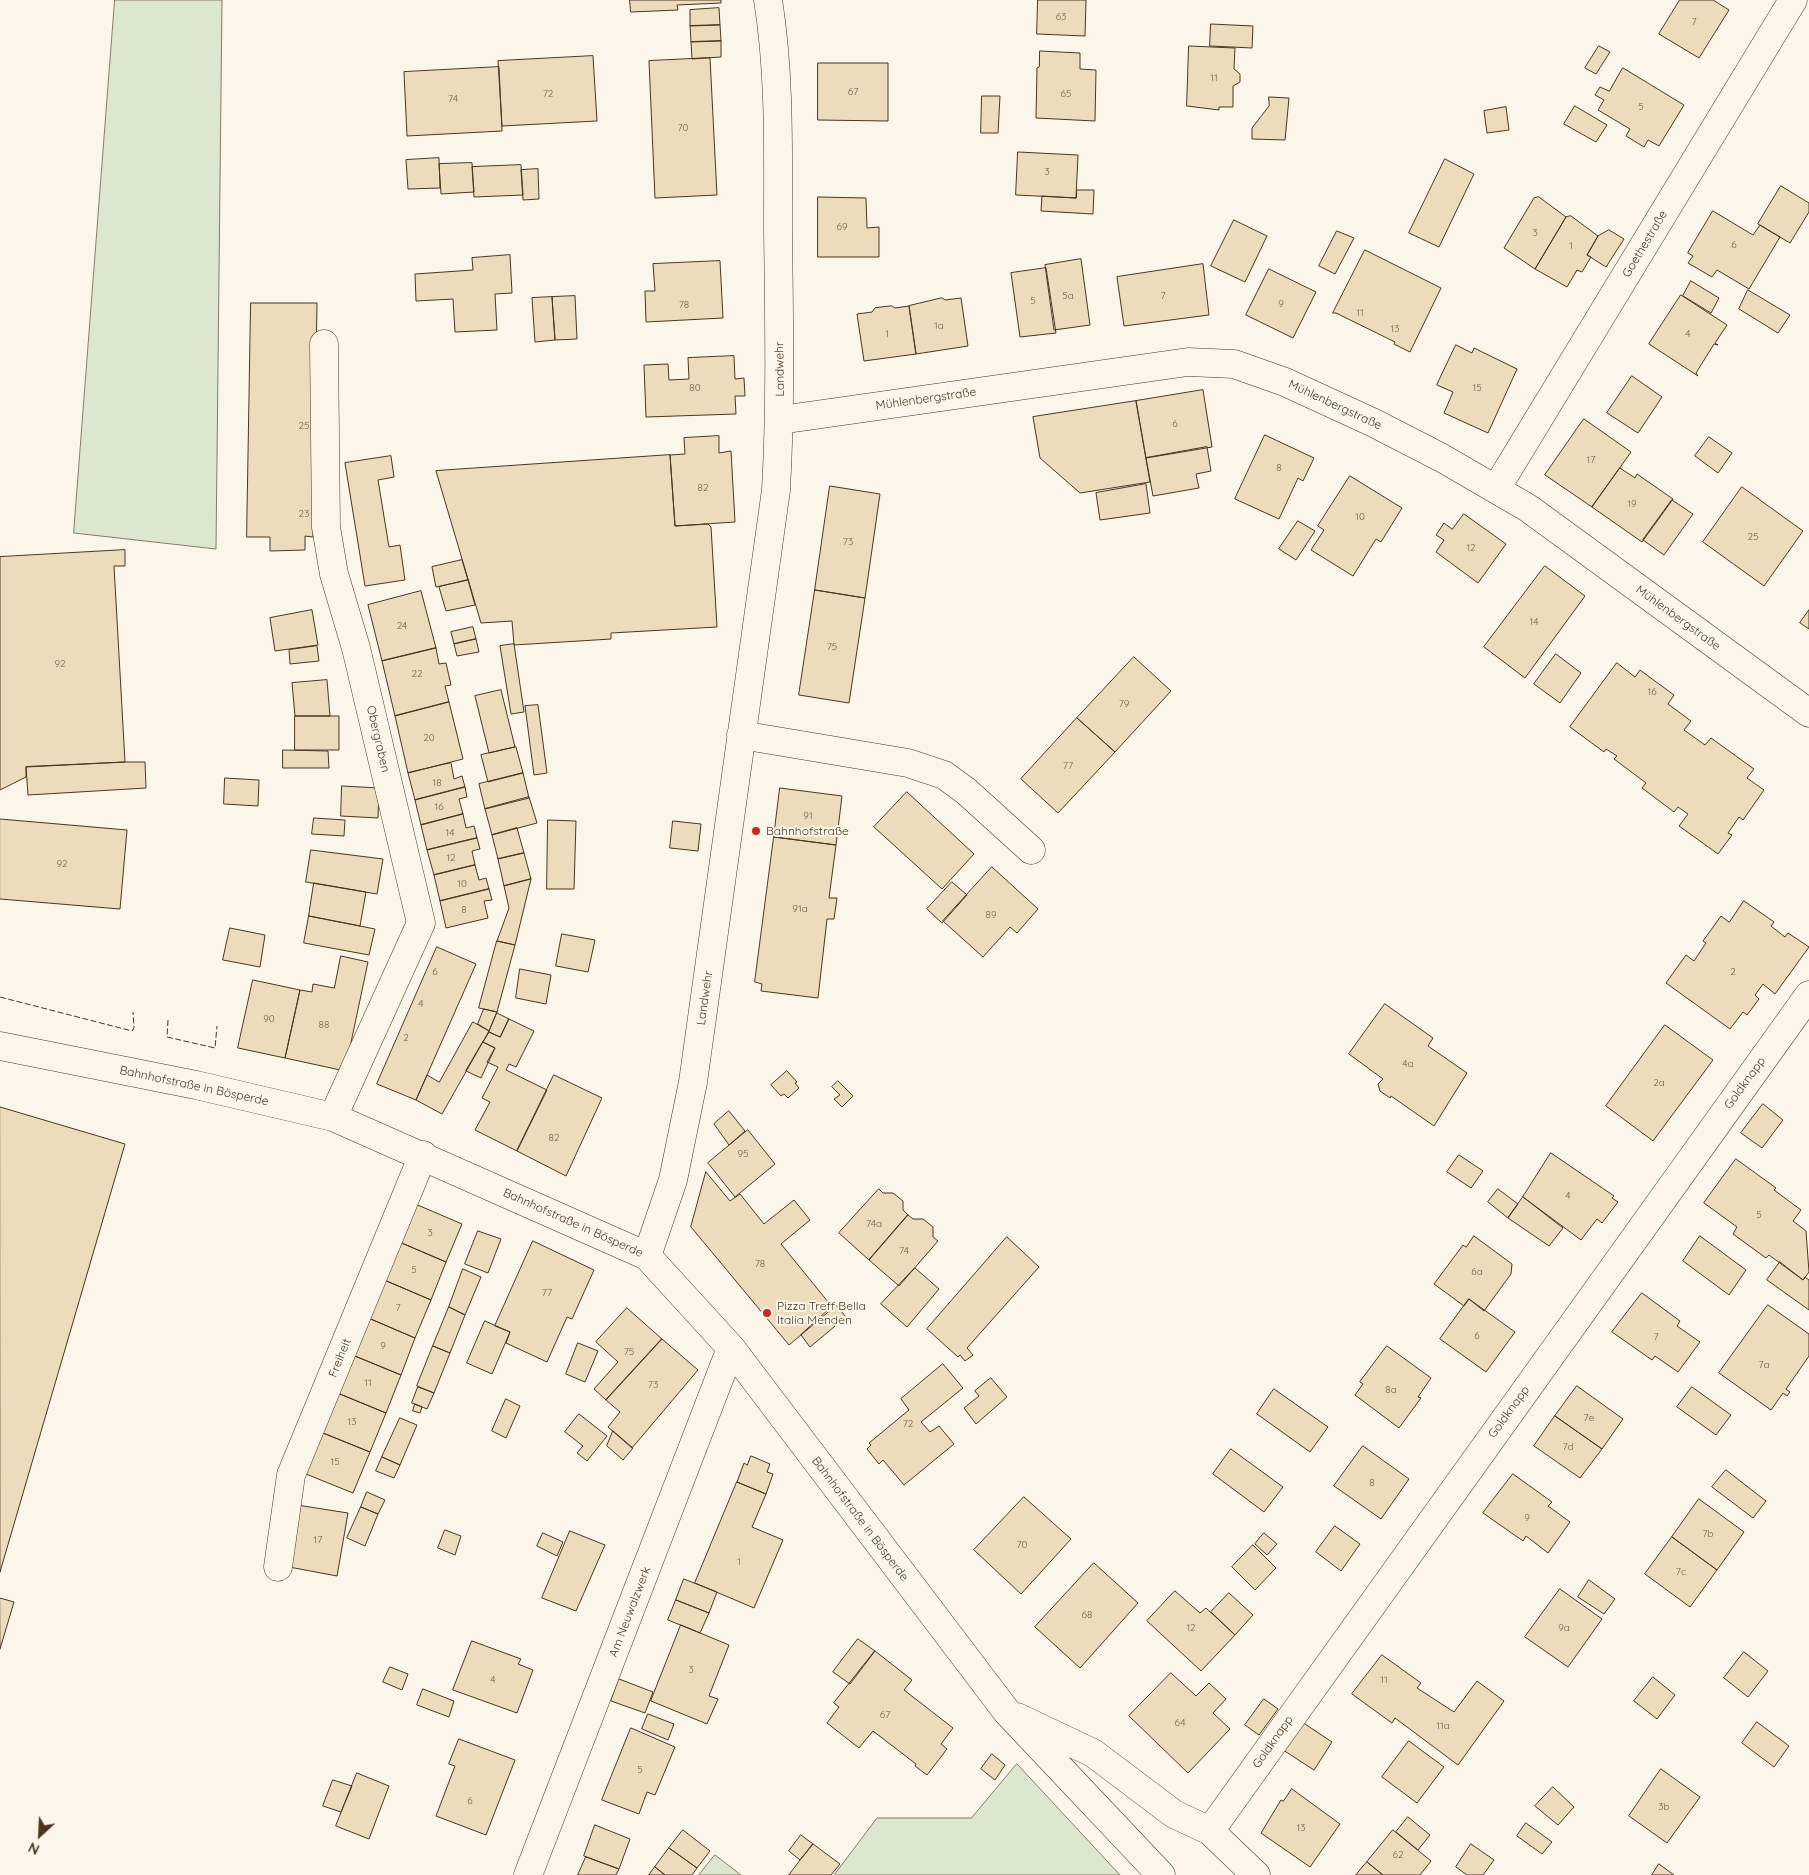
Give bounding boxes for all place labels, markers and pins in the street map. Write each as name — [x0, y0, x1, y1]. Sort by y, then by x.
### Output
place label: Bahnhofstraße — [766, 824, 849, 838]
marker: Bahnhofstraße — [750, 825, 762, 837]
place label: Pizza Treff Bella Italia Menden — [777, 1299, 866, 1327]
marker: Pizza Treff Bella Italia Menden — [761, 1307, 773, 1319]

